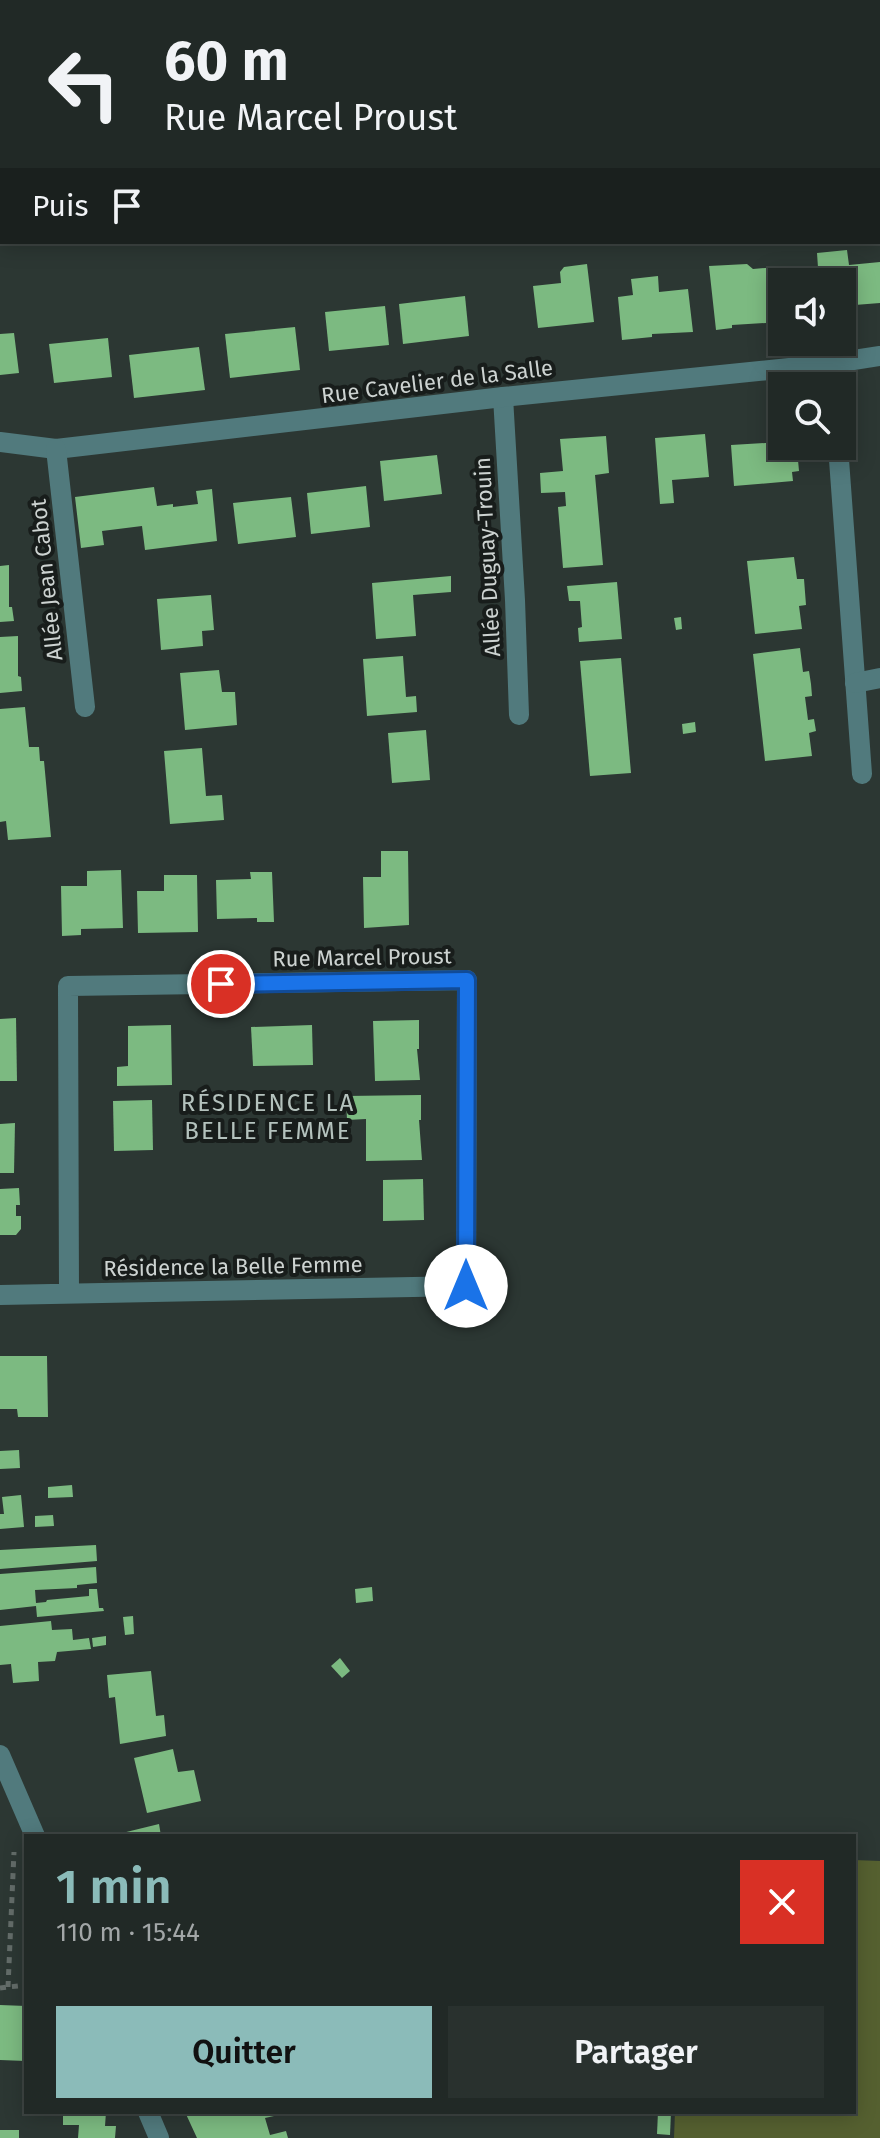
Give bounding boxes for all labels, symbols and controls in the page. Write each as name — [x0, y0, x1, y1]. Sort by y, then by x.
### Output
text: 60 m — [164, 28, 289, 95]
icon: left — [32, 32, 136, 136]
text: Rue Marcel Proust — [164, 96, 457, 140]
icon: arrive — [105, 184, 149, 228]
text: Puis — [32, 188, 89, 224]
map controls — [768, 268, 856, 460]
button: sound — [768, 268, 856, 356]
street label: Rue Cavelier de la Salle — [320, 354, 554, 409]
button: search — [768, 372, 856, 460]
street label: Allée Duguay-Trouin — [469, 457, 506, 657]
street label: Allée Jean Cabot — [25, 498, 68, 662]
street label: Rue Marcel Proust — [272, 942, 452, 973]
pin — [187, 950, 255, 1018]
icon: arrive — [199, 962, 243, 1006]
district label: RÉSIDENCE LA BELLE FEMME — [181, 1088, 355, 1145]
position arrow — [424, 1244, 508, 1328]
street label: Résidence la Belle Femme — [103, 1251, 363, 1282]
text: 1 min — [56, 1858, 172, 1916]
button: close — [740, 1860, 824, 1944]
text: 110 m · 15:44 — [56, 1917, 200, 1948]
button: Quitter — [56, 2006, 432, 2098]
button: Partager — [448, 2006, 824, 2098]

